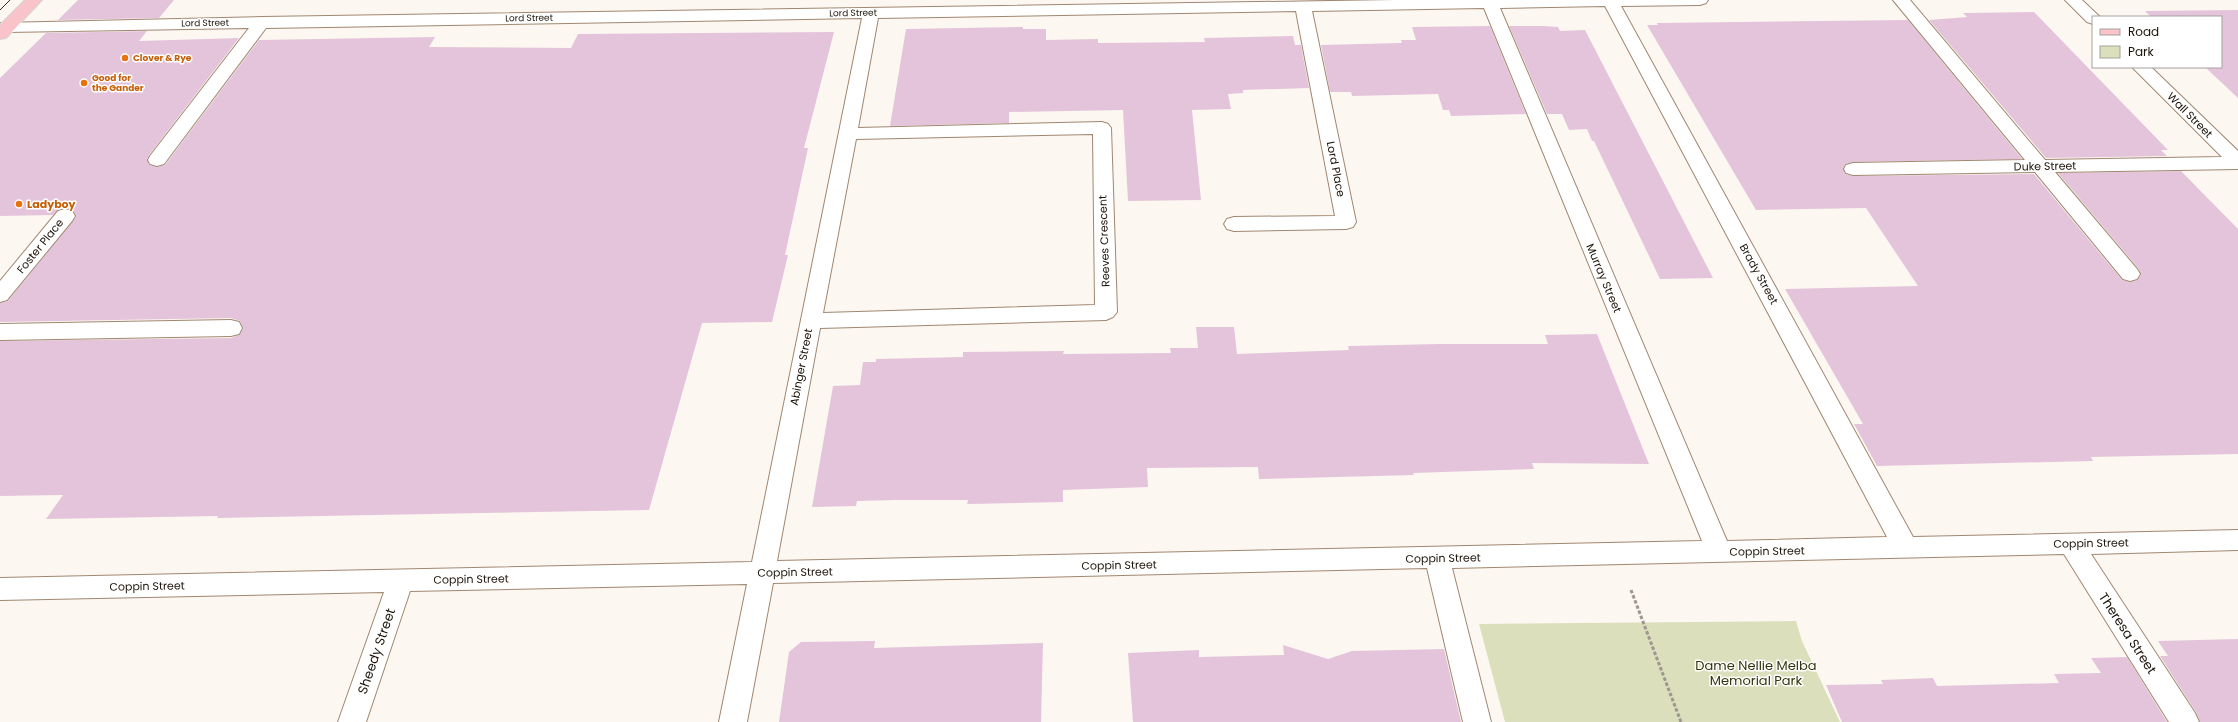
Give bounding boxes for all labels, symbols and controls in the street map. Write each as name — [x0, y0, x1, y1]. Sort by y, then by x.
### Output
street label: Lord Street — [829, 7, 877, 19]
street label: Lord Street — [505, 12, 553, 24]
legend — [2092, 16, 2222, 68]
street label: Lord Street — [181, 17, 229, 29]
text: Road — [2128, 23, 2159, 40]
text: Park — [2128, 43, 2155, 60]
place label: Clover & Rye — [133, 52, 192, 64]
marker: Clover & Rye — [120, 53, 130, 63]
place label: Good for the Gander — [92, 72, 144, 94]
marker: Good for the Gander — [79, 78, 89, 88]
street label: Wall Street — [2164, 89, 2216, 141]
street label: Lord Place — [1323, 140, 1349, 198]
street label: Duke Street — [2014, 157, 2076, 175]
street label: Reeves Crescent — [1094, 195, 1114, 287]
place label: Ladyboy — [27, 196, 76, 212]
marker: Ladyboy — [14, 199, 24, 209]
street label: Foster Place — [13, 215, 67, 277]
street label: Murray Street — [1582, 241, 1626, 315]
street label: Brady Street — [1736, 241, 1782, 307]
street label: Abinger Street — [786, 327, 816, 407]
street label: Coppin Street — [2053, 534, 2129, 552]
street label: Coppin Street — [1729, 542, 1805, 560]
street label: Coppin Street — [1405, 549, 1481, 567]
street label: Coppin Street — [1081, 556, 1157, 574]
street label: Coppin Street — [757, 563, 833, 581]
street label: Coppin Street — [433, 570, 509, 588]
street label: Coppin Street — [109, 577, 185, 595]
street label: Theresa Street — [2094, 589, 2161, 678]
street label: Sheedy Street — [353, 605, 400, 697]
park label: Dame Nellie Melba Memorial Park — [1695, 656, 1817, 690]

